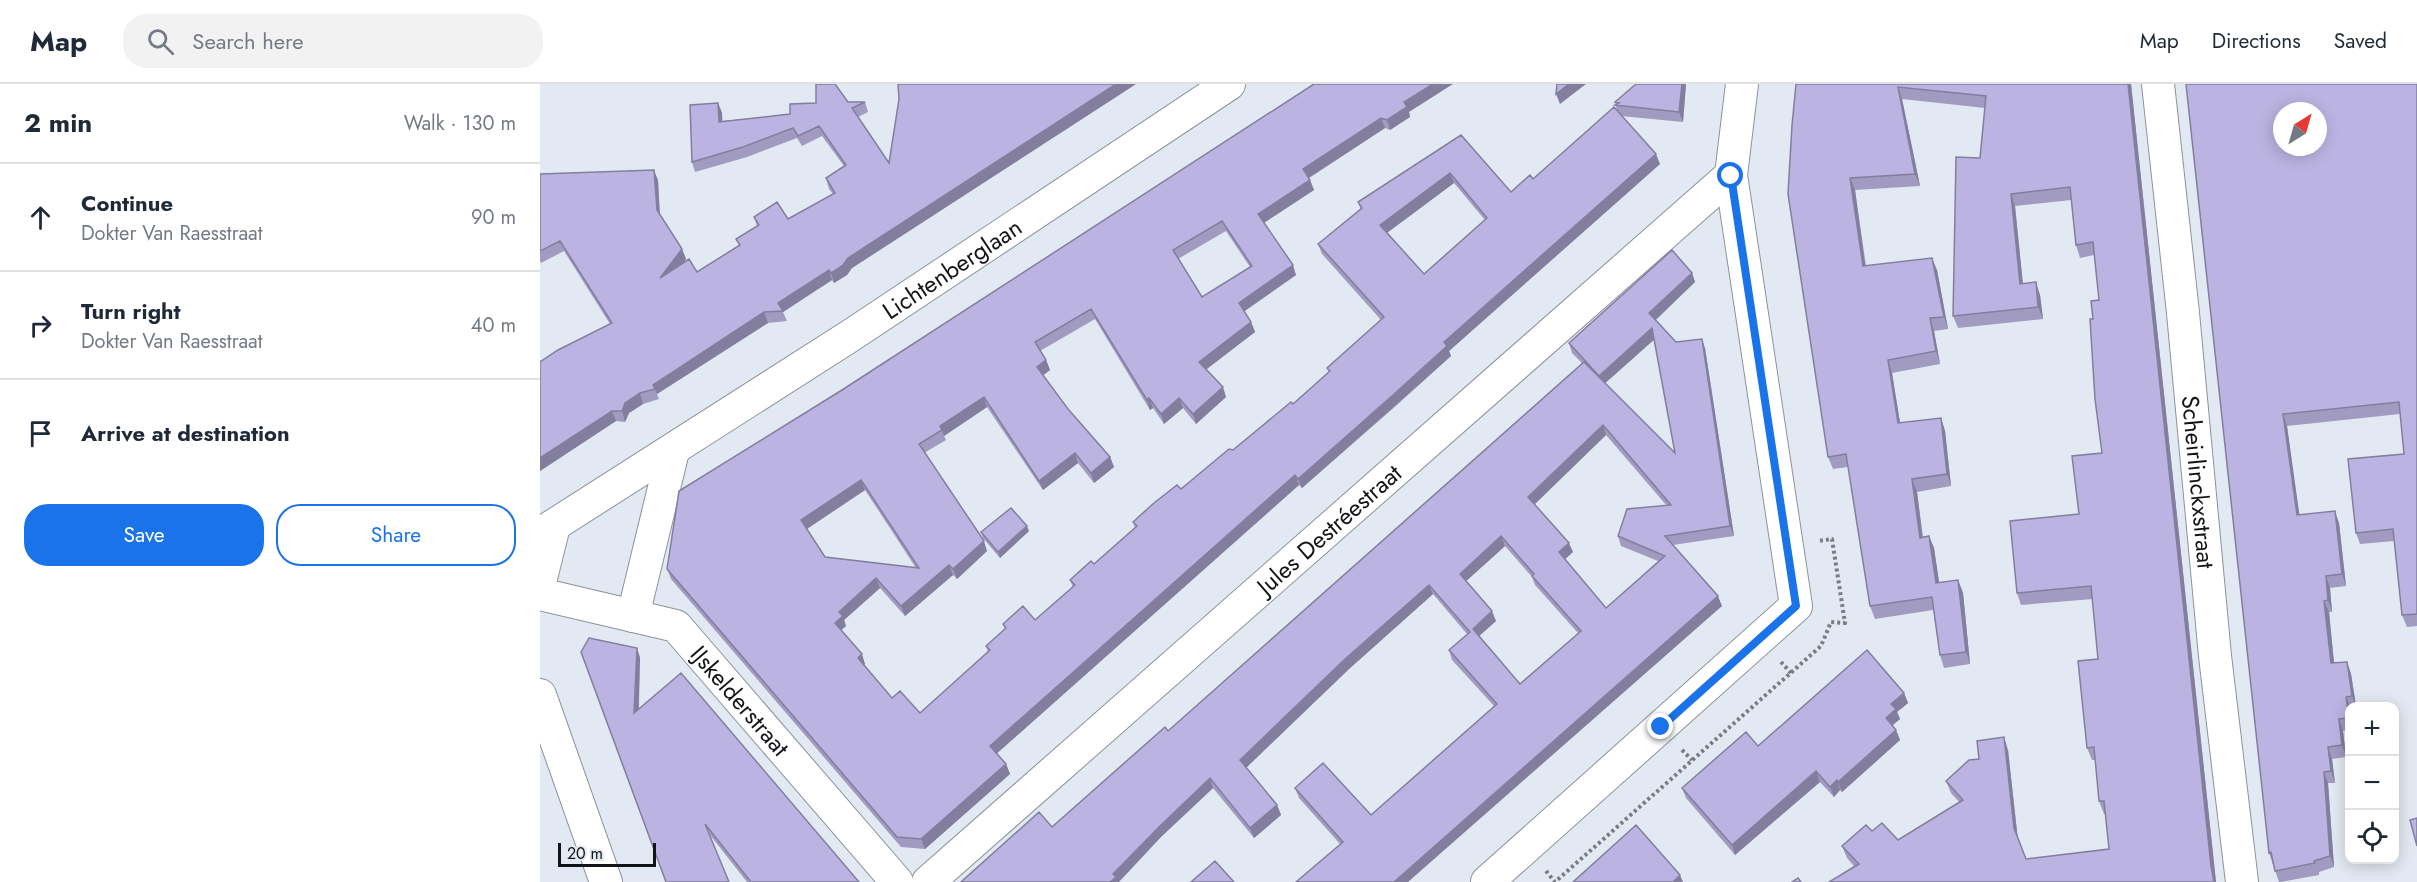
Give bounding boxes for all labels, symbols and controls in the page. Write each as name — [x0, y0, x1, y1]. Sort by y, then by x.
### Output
search box — [123, 14, 543, 68]
text: Map — [30, 21, 87, 62]
icon: search — [144, 25, 177, 58]
text: Search here — [192, 25, 304, 57]
text: Map — [2140, 26, 2179, 56]
text: Directions — [2212, 26, 2301, 56]
text: Saved — [2334, 26, 2387, 56]
north arrow — [2273, 102, 2327, 156]
text: 2 min — [24, 104, 92, 142]
text: Walk · 130 m — [404, 109, 516, 138]
route start — [1717, 162, 1743, 188]
text: Continue — [81, 187, 173, 219]
icon: ahead — [24, 201, 57, 234]
text: 90 m — [471, 203, 516, 232]
street label: Lichtenberglaan — [875, 209, 1028, 327]
text: Dokter Van Raesstraat — [81, 219, 263, 248]
text: Turn right — [81, 295, 181, 327]
icon: right — [24, 309, 57, 342]
text: 40 m — [471, 311, 516, 340]
text: Dokter Van Raesstraat — [81, 327, 263, 356]
street label: Scheirlinckxstraat — [2173, 394, 2224, 570]
icon: arrive — [24, 417, 57, 450]
text: Arrive at destination — [81, 417, 290, 449]
street label: Jules Destréestraat — [1246, 456, 1409, 605]
button: Save — [24, 504, 264, 566]
button: Share — [276, 504, 516, 566]
street label: IJskelderstraat — [682, 637, 798, 764]
map controls — [2345, 702, 2399, 864]
button: + — [2345, 702, 2399, 756]
route end — [1647, 713, 1673, 739]
button: − — [2345, 756, 2399, 810]
button: locate — [2345, 810, 2399, 864]
scale bar — [558, 840, 656, 868]
text: 20 m — [567, 842, 603, 865]

